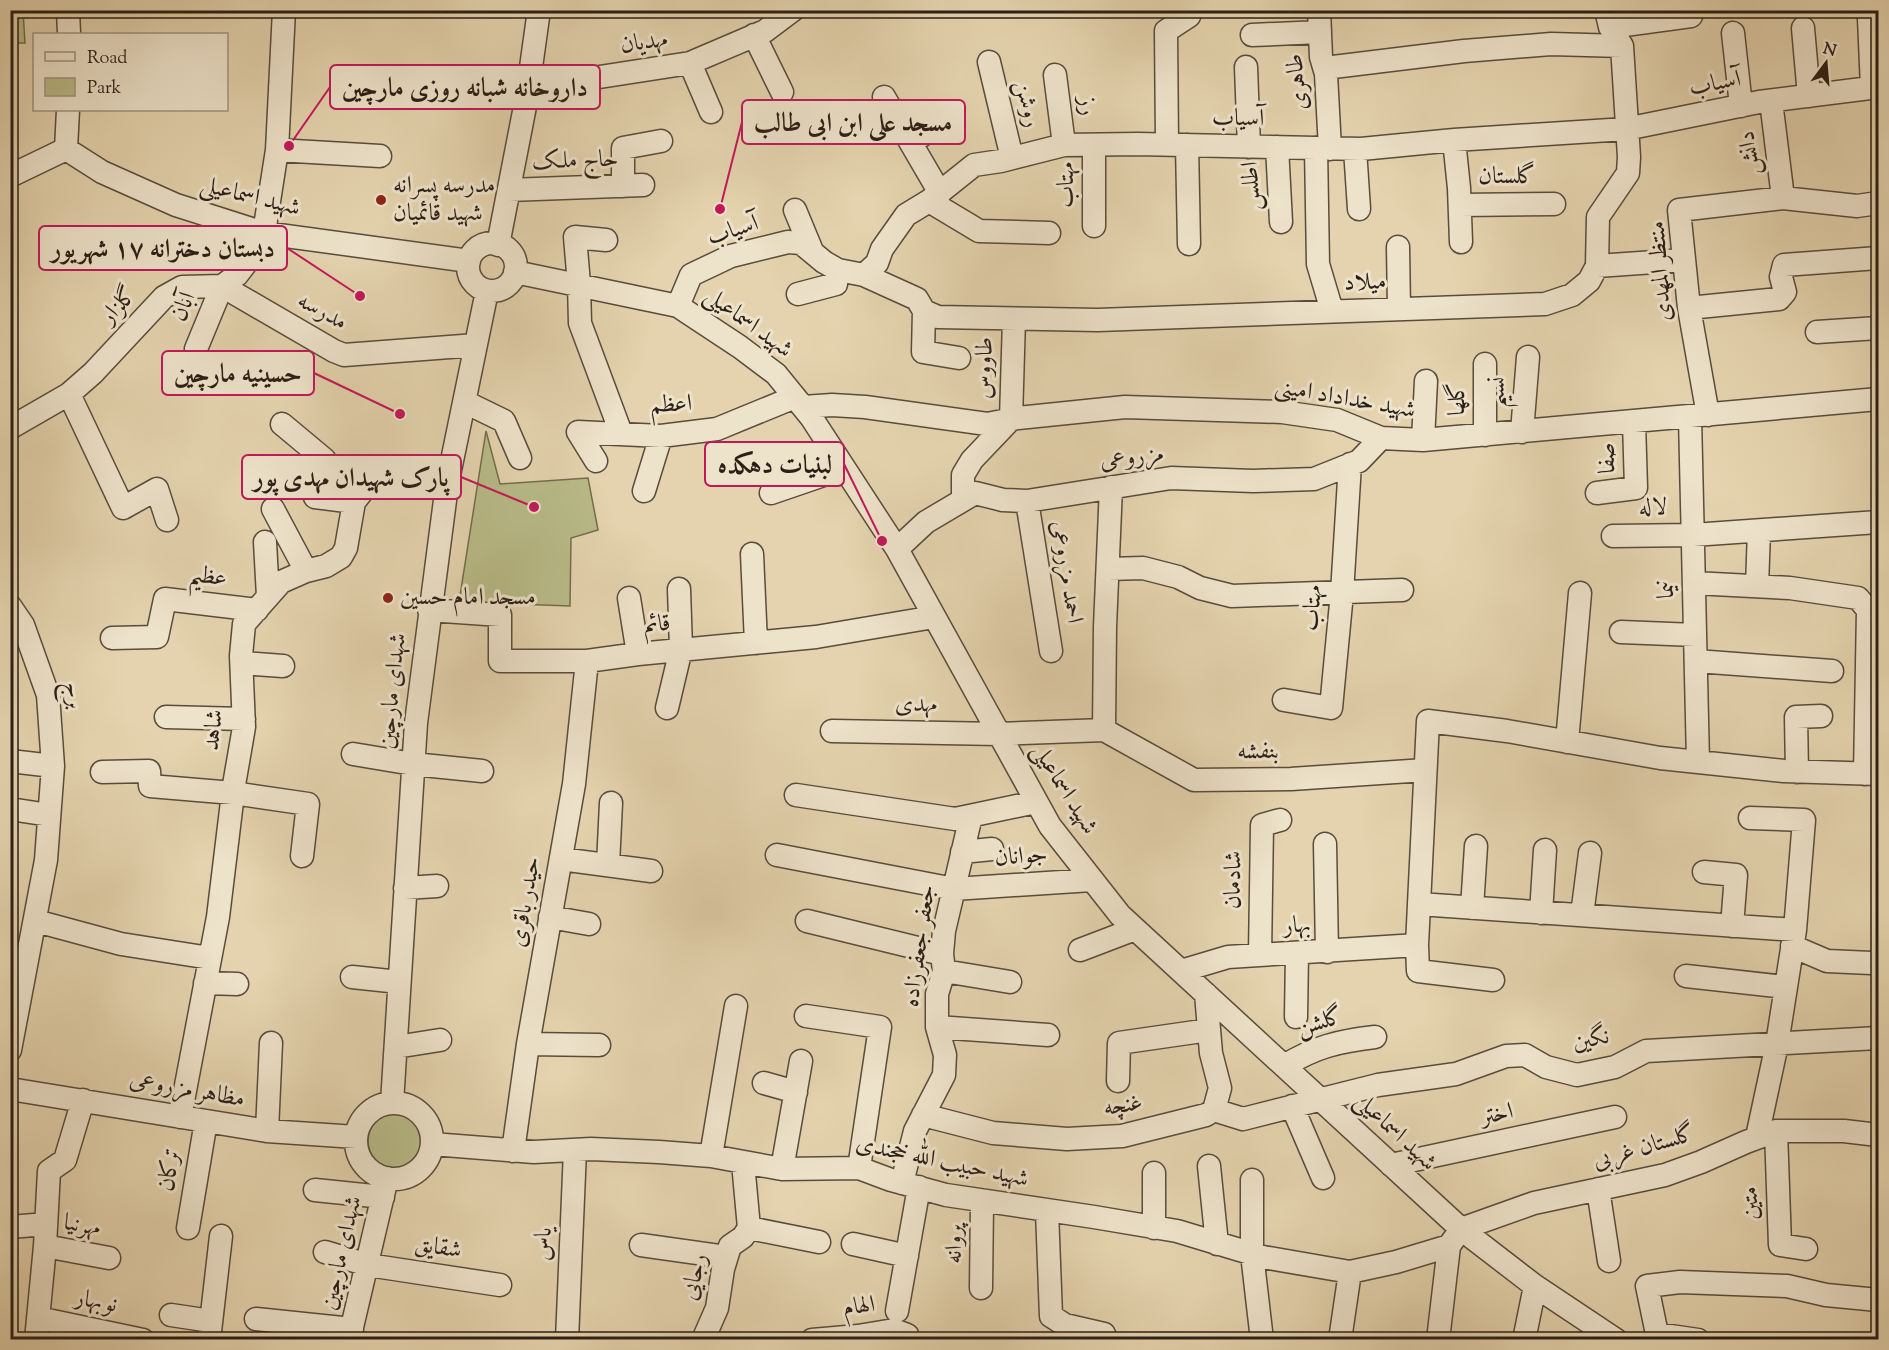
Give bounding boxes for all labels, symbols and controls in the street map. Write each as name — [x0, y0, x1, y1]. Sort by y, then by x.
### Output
street label: مهدیان — [618, 23, 670, 63]
legend — [33, 33, 228, 111]
north arrow — [1796, 33, 1856, 93]
text: N — [1820, 38, 1839, 64]
text: Road — [87, 46, 127, 72]
street label: طاهری — [1278, 52, 1318, 112]
street label: آسیاب — [1686, 62, 1747, 106]
callout: داروخانه شبانه روزی مارچین — [330, 65, 600, 109]
text: داروخانه شبانه روزی مارچین — [342, 71, 588, 108]
text: Park — [87, 76, 122, 102]
street label: روشن — [1005, 77, 1049, 131]
street label: رز — [1069, 92, 1105, 118]
callout: مسجد علی ابن ابی طالب — [742, 100, 965, 144]
street label: آسیاب — [1211, 102, 1267, 137]
text: مسجد علی ابن ابی طالب — [754, 106, 952, 143]
street label: دانش — [1730, 129, 1770, 177]
street label: حاج ملک — [531, 142, 619, 182]
street label: اطلس — [1234, 160, 1270, 212]
street label: گلستان — [1478, 160, 1536, 194]
street label: مهتاب — [1050, 162, 1084, 208]
street label: شهید اسماعیلی — [196, 168, 304, 226]
place label: مدرسه پسرانه شهید قائمیان — [393, 169, 495, 231]
marker: مدرسه پسرانه شهید قائمیان — [374, 193, 388, 207]
street label: آسیاب — [703, 206, 766, 255]
street label: منتظر المهدی — [1641, 220, 1681, 322]
callout: دبستان دخترانه ۱۷ شهریور — [39, 226, 287, 270]
text: دبستان دخترانه ۱۷ شهریور — [48, 232, 275, 269]
street label: میلاد — [1343, 265, 1387, 301]
street label: گلزار — [91, 279, 146, 334]
street label: شهید اسماعیلی — [697, 279, 799, 367]
street label: آبان — [163, 284, 206, 327]
street label: مدرسه — [291, 284, 353, 340]
street label: طاووس — [967, 336, 1003, 400]
callout: حسینیه مارچین — [162, 351, 314, 395]
text: حسینیه مارچین — [174, 357, 302, 394]
street label: شهید خداداد امینی — [1272, 370, 1418, 428]
street label: نسیم — [1480, 375, 1521, 409]
street label: گلها — [1441, 382, 1475, 416]
street label: اعظم — [649, 387, 693, 426]
street label: مزروعی — [1098, 437, 1166, 479]
callout: لبنیات دهکده — [705, 442, 844, 486]
street label: صفا — [1590, 442, 1626, 474]
text: لبنیات دهکده — [718, 448, 832, 485]
callout: پارک شهیدان مهدی پور — [242, 455, 461, 499]
text: پارک شهیدان مهدی پور — [250, 461, 451, 498]
street label: لاله — [1638, 491, 1668, 525]
street label: احمد مزروعی — [1041, 518, 1091, 626]
street label: عظیم — [186, 558, 229, 601]
place label: مسجد امام حسین — [400, 581, 536, 617]
street label: نیما — [1650, 581, 1684, 599]
street label: مهتاب — [1294, 583, 1332, 633]
marker: مسجد امام حسین — [381, 591, 395, 605]
street label: قائم — [642, 607, 672, 645]
street label: شهدای مارچین — [370, 631, 416, 751]
street label: برج — [52, 679, 92, 712]
street label: مهدی — [895, 688, 937, 722]
street label: شاهد — [195, 708, 233, 752]
street label: بنفشه — [1237, 735, 1279, 769]
street label: شهید اسماعیلی — [1022, 737, 1106, 841]
street label: جوانان — [993, 838, 1049, 876]
street label: شادمان — [1216, 850, 1252, 910]
street label: حیدر باقری — [501, 854, 551, 950]
street label: جعفر جعفرزاده — [895, 883, 945, 1009]
street label: بهار — [1280, 908, 1312, 944]
street label: گلشن — [1293, 1000, 1347, 1046]
street label: نگین — [1570, 1020, 1612, 1060]
street label: مظاهر مزروعی — [127, 1063, 247, 1117]
street label: شهید اسماعیلی — [1346, 1085, 1444, 1179]
street label: غنچه — [1101, 1086, 1145, 1126]
street label: اختر — [1474, 1095, 1517, 1136]
street label: گلستان غربی — [1589, 1117, 1699, 1179]
street label: شهید حبیب الله خجندی — [852, 1123, 1032, 1197]
street label: ترکان — [150, 1146, 190, 1194]
street label: متین — [1733, 1186, 1769, 1220]
street label: شهدای مارچین — [312, 1192, 372, 1314]
street label: مهرنیا — [61, 1206, 103, 1246]
street label: پروانه — [938, 1221, 972, 1264]
street label: یاس — [526, 1225, 562, 1262]
street label: شقایق — [412, 1228, 464, 1268]
street label: رجایی — [673, 1250, 717, 1304]
street label: نوبهار — [70, 1281, 120, 1323]
street label: الهام — [840, 1288, 878, 1328]

